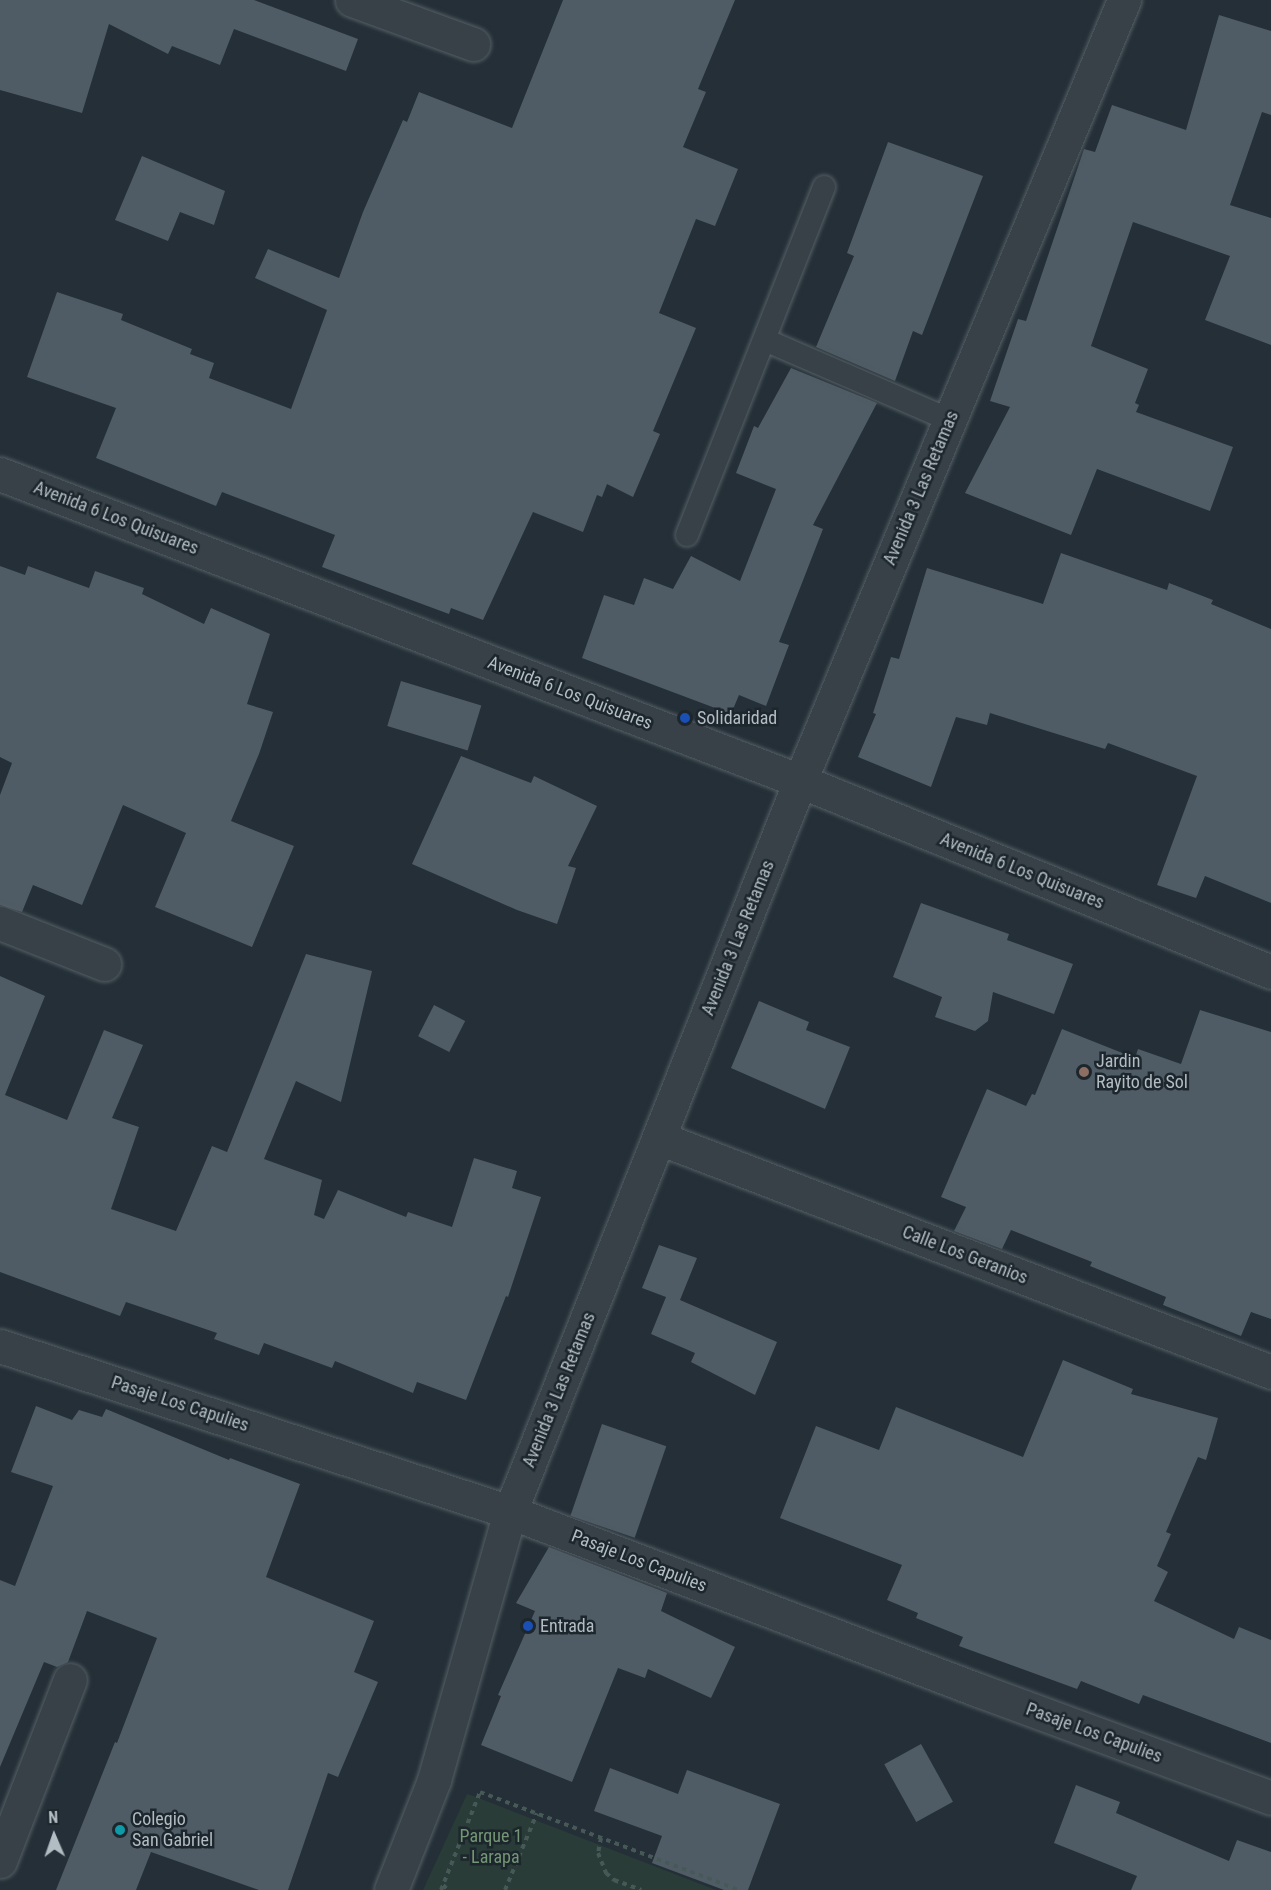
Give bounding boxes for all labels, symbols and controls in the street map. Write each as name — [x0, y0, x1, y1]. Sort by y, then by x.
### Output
street label: Avenida 3 Las Retamas — [879, 408, 963, 568]
street label: Avenida 6 Los Quisuares — [31, 477, 201, 559]
street label: Avenida 6 Los Quisuares — [485, 652, 655, 734]
place label: Solidaridad — [697, 707, 777, 729]
marker: Solidaridad — [678, 711, 692, 725]
street label: Avenida 6 Los Quisuares — [937, 828, 1107, 914]
street label: Avenida 3 Las Retamas — [697, 857, 779, 1019]
place label: Jardin Rayito de Sol — [1096, 1051, 1188, 1094]
marker: Jardin Rayito de Sol — [1077, 1065, 1091, 1079]
street label: Calle Los Geranios — [899, 1221, 1031, 1289]
street label: Avenida 3 Las Retamas — [518, 1309, 600, 1471]
street label: Pasaje Los Capulies — [109, 1372, 251, 1436]
street label: Pasaje Los Capulies — [568, 1525, 710, 1597]
place label: Entrada — [540, 1615, 594, 1637]
marker: Entrada — [521, 1619, 535, 1633]
street label: Pasaje Los Capulies — [1023, 1698, 1165, 1768]
north arrow — [24, 1806, 84, 1866]
text: N — [48, 1808, 59, 1827]
place label: Colegio San Gabriel — [132, 1809, 213, 1852]
marker: Colegio San Gabriel — [113, 1823, 127, 1837]
park label: Parque 1 - Larapa — [460, 1826, 522, 1868]

